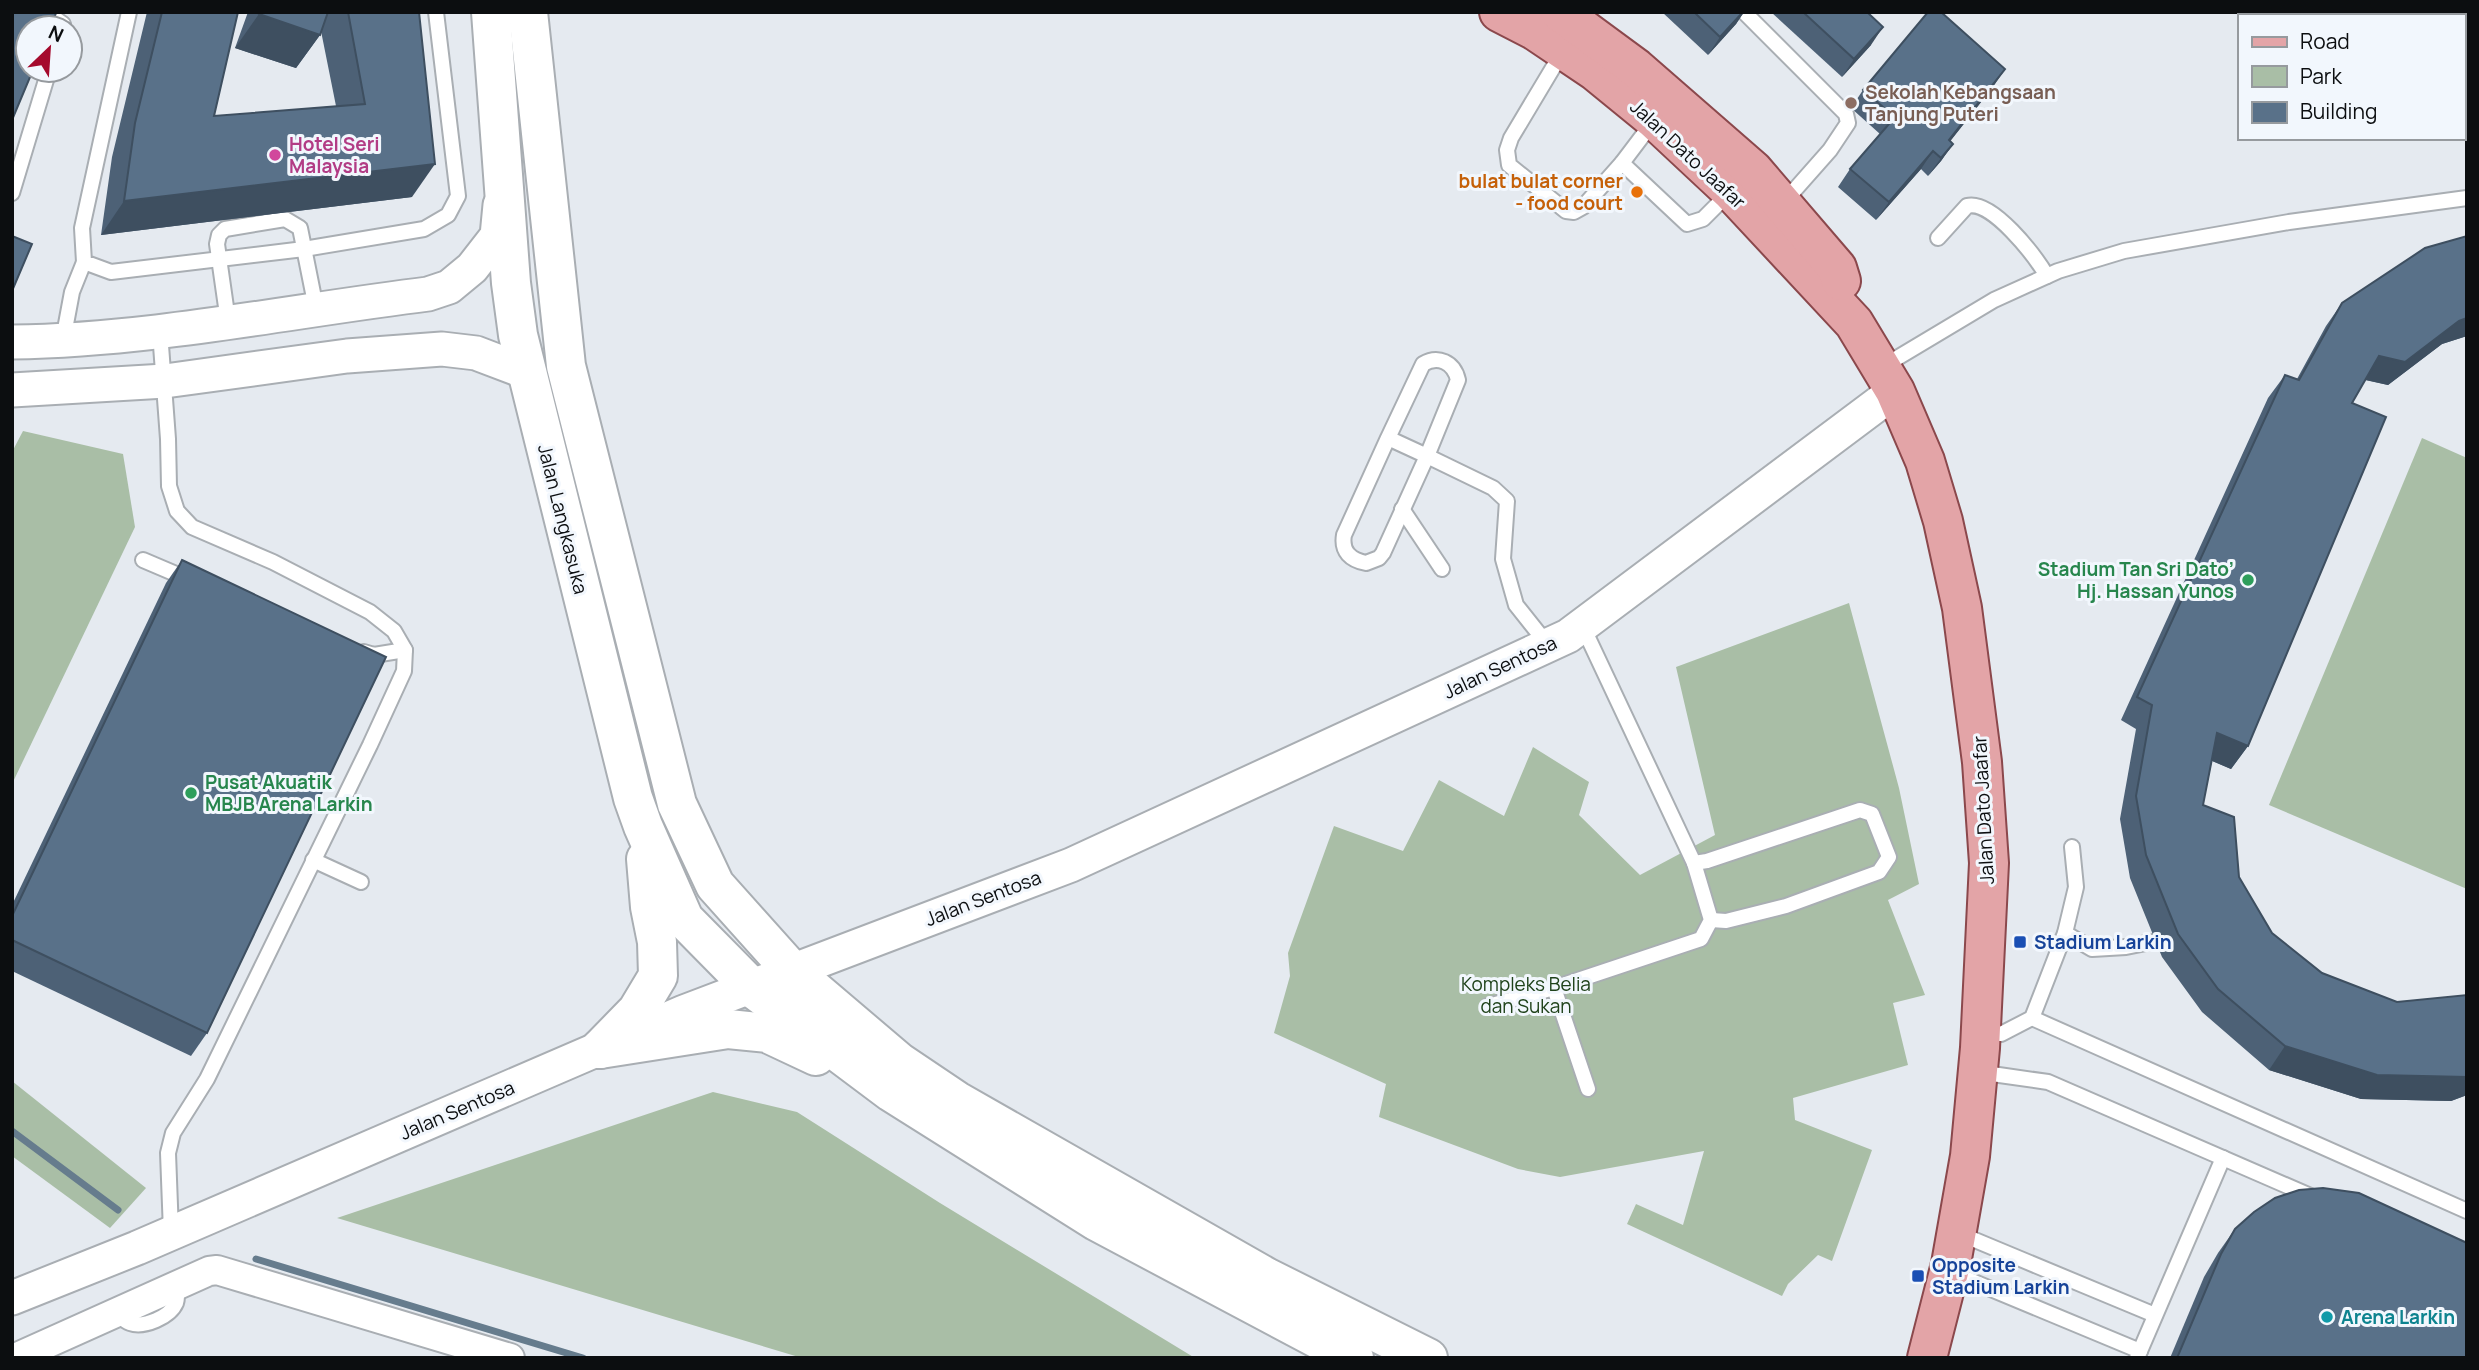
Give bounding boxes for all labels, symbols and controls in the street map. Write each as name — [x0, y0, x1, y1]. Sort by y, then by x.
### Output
north arrow — [14, 14, 84, 84]
legend — [2238, 14, 2465, 140]
text: N — [45, 19, 68, 48]
text: Road — [2300, 27, 2350, 55]
text: Park — [2300, 62, 2342, 90]
place label: Sekolah Kebangsaan Tanjung Puteri — [1865, 79, 2056, 127]
street label: Jalan Dato Jaafar — [1625, 94, 1751, 214]
marker: Sekolah Kebangsaan Tanjung Puteri — [1843, 95, 1859, 111]
text: Building — [2300, 97, 2377, 125]
place label: Hotel Seri Malaysia — [289, 131, 380, 179]
marker: Hotel Seri Malaysia — [267, 147, 283, 163]
place label: bulat bulat corner - food court — [1459, 168, 1623, 216]
marker: bulat bulat corner - food court — [1629, 184, 1645, 200]
street label: Jalan Langkasuka — [532, 441, 594, 597]
place label: Stadium Tan Sri Dato’ Hj. Hassan Yunos — [2038, 556, 2234, 604]
marker: Stadium Tan Sri Dato’ Hj. Hassan Yunos — [2240, 572, 2256, 588]
street label: Jalan Sentosa — [1439, 629, 1561, 705]
street label: Jalan Dato Jaafar — [1966, 735, 2000, 885]
place label: Pusat Akuatik MBJB Arena Larkin — [205, 769, 373, 817]
marker: Pusat Akuatik MBJB Arena Larkin — [183, 785, 199, 801]
street label: Jalan Sentosa — [921, 864, 1045, 932]
place label: Stadium Larkin — [2034, 929, 2172, 955]
marker: Stadium Larkin — [2012, 934, 2028, 950]
park label: Kompleks Belia dan Sukan — [1461, 971, 1591, 1019]
street label: Jalan Sentosa — [396, 1074, 518, 1146]
place label: Opposite Stadium Larkin — [1932, 1252, 2070, 1300]
marker: Opposite Stadium Larkin — [1910, 1268, 1926, 1284]
place label: Arena Larkin — [2341, 1304, 2455, 1330]
marker: Arena Larkin — [2319, 1309, 2335, 1325]

